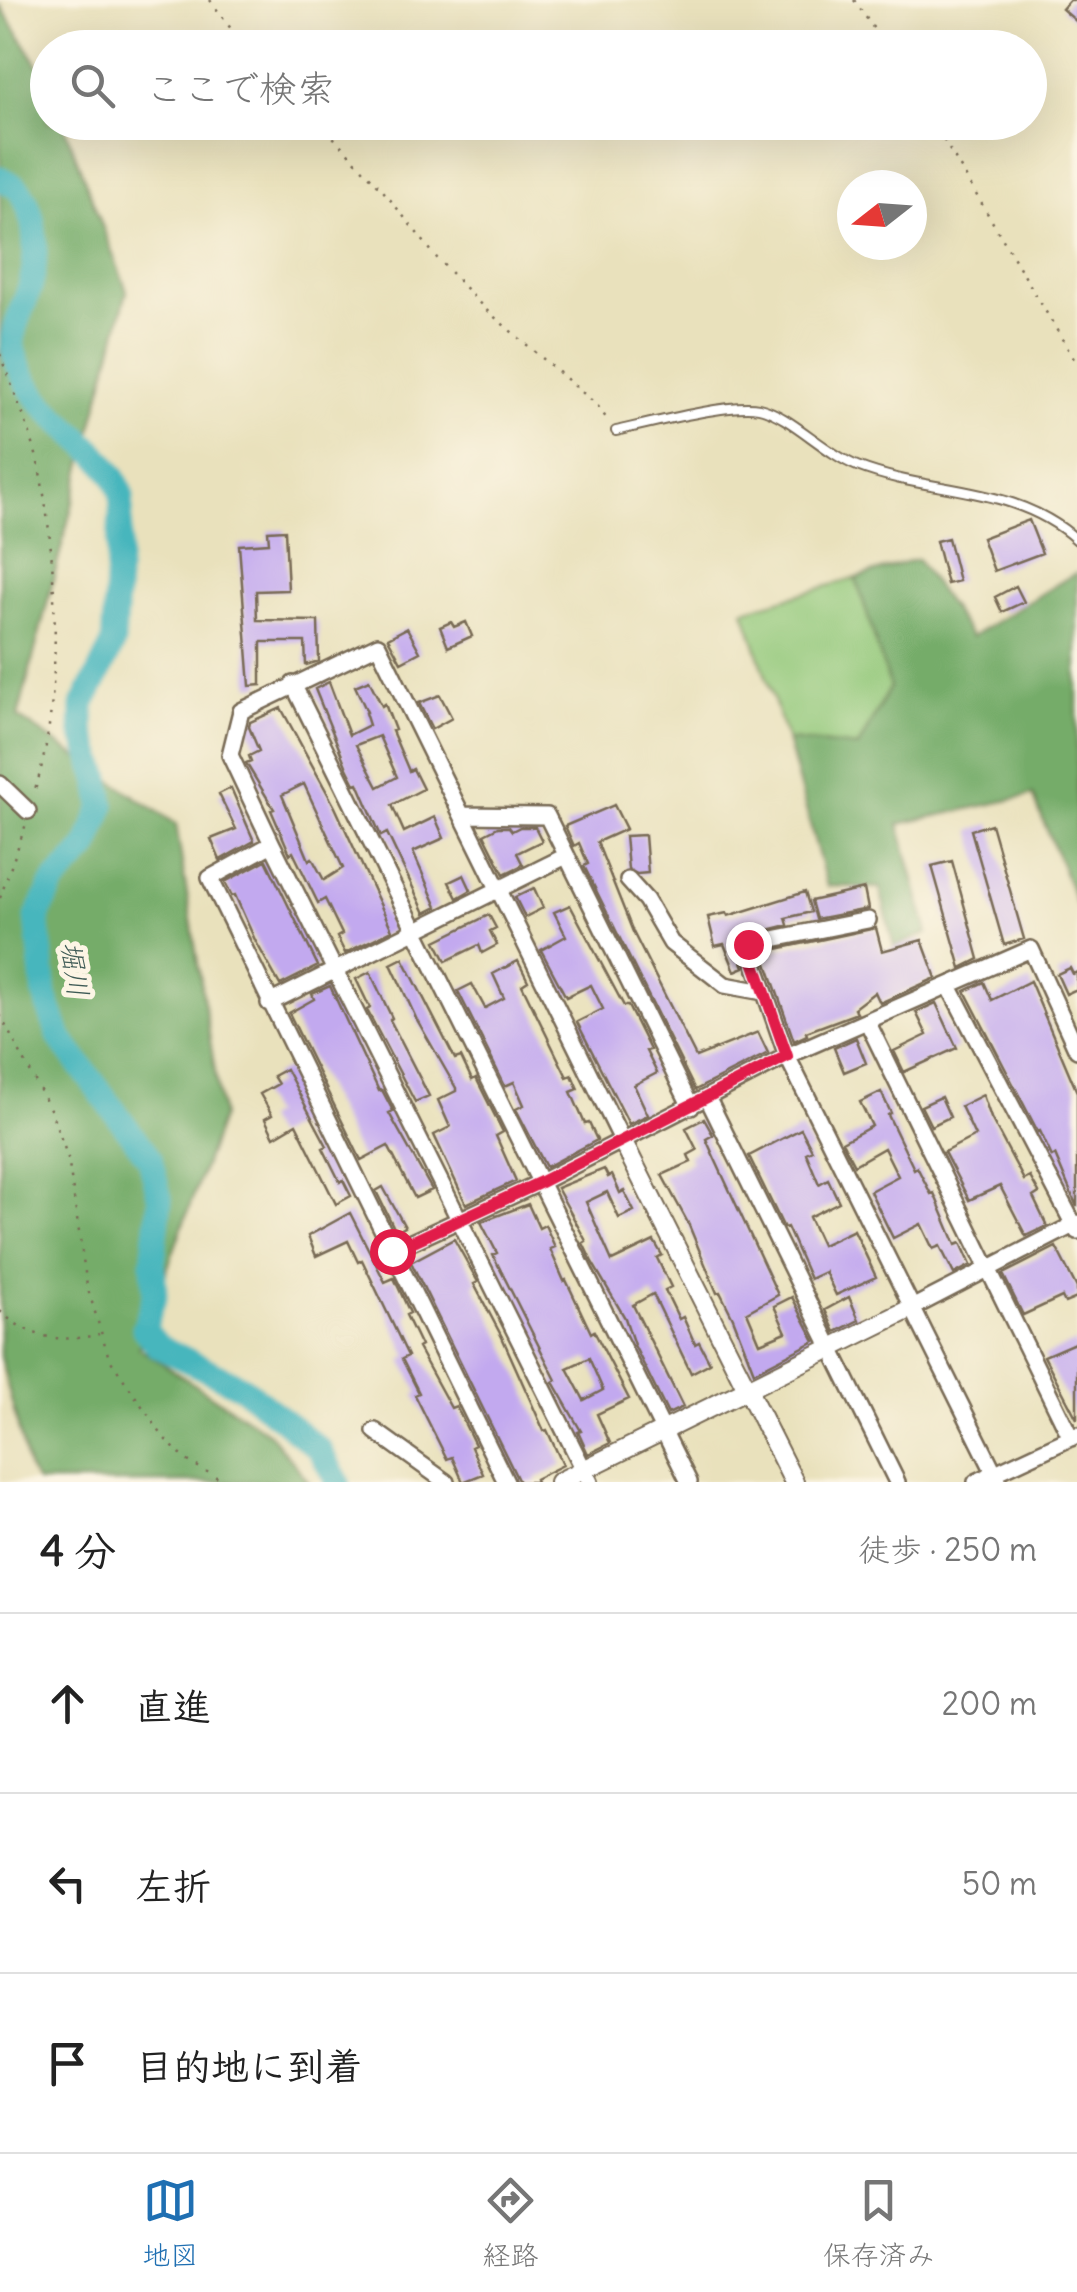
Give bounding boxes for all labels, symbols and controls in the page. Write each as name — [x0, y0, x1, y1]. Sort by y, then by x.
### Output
search box — [30, 30, 1047, 140]
icon: search — [65, 58, 120, 113]
text: ここで検索 — [145, 65, 335, 112]
north arrow — [837, 170, 927, 260]
route end — [726, 922, 772, 968]
water label: 堀川 — [53, 939, 97, 999]
route start — [370, 1229, 416, 1275]
text: 4 分 — [40, 1525, 116, 1577]
text: 徒歩 · 250 m — [858, 1529, 1037, 1570]
icon: ahead — [40, 1676, 95, 1731]
text: 直進 — [135, 1683, 211, 1730]
text: 200 m — [942, 1683, 1037, 1724]
icon: left — [40, 1856, 95, 1911]
text: 左折 — [135, 1863, 211, 1910]
text: 50 m — [962, 1863, 1037, 1904]
icon: arrive — [40, 2036, 95, 2091]
text: 目的地に到着 — [135, 2043, 363, 2090]
tab: 地図 — [142, 2173, 198, 2273]
tab: 経路 — [482, 2173, 539, 2273]
tab: 保存済み — [823, 2173, 935, 2273]

